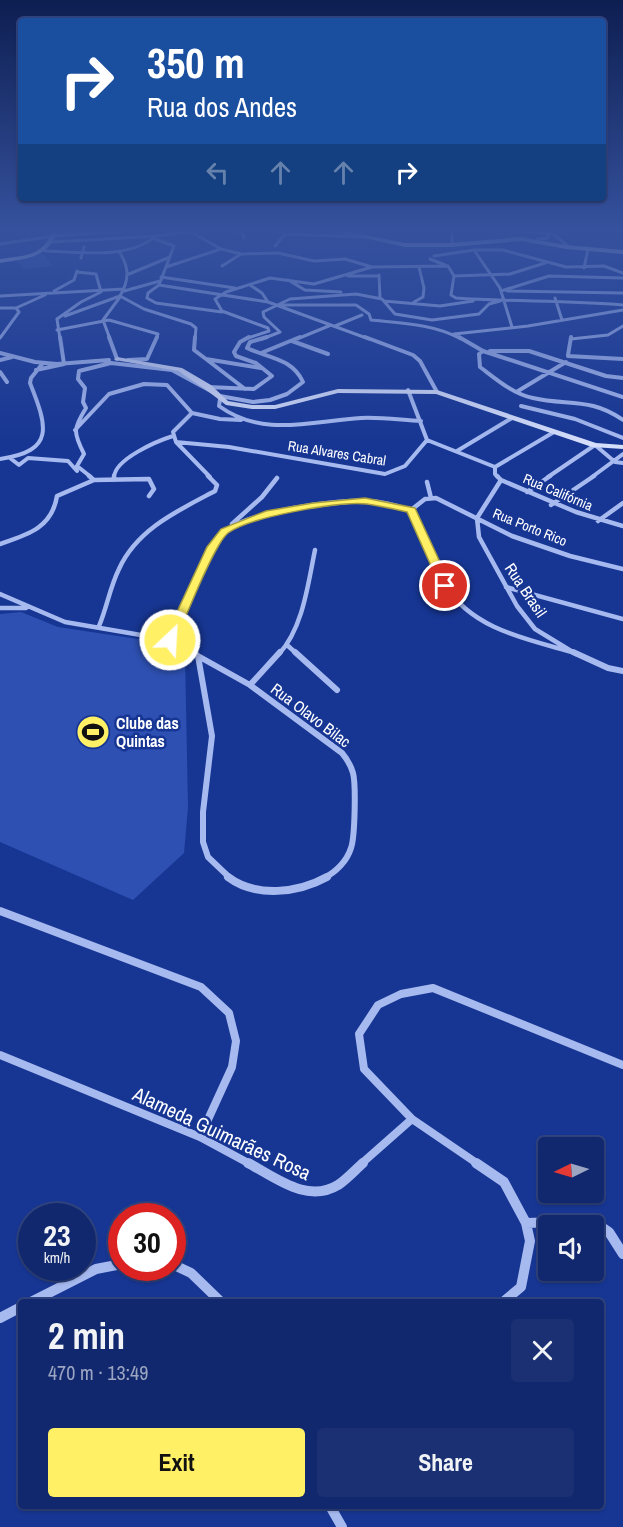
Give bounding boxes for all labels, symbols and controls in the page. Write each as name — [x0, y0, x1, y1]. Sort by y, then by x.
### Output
text: 350 m — [147, 35, 245, 91]
icon: right — [48, 42, 126, 120]
text: Rua dos Andes — [147, 89, 297, 125]
icon: left — [201, 156, 234, 189]
icon: ahead — [264, 156, 297, 189]
icon: ahead — [327, 156, 360, 189]
icon: right — [390, 156, 423, 189]
street label: Rua Alvares Cabral — [287, 436, 387, 470]
street label: Rua Califórnia — [520, 469, 596, 515]
street label: Rua Porto Rico — [490, 504, 570, 550]
street label: Rua Brasil — [500, 558, 552, 622]
pin — [419, 560, 470, 611]
icon: arrive — [428, 569, 461, 602]
position arrow — [138, 608, 202, 672]
street label: Rua Olavo Bilac — [267, 678, 356, 753]
place label: Clube das Quintas — [116, 712, 179, 752]
sports icon: Clube das Quintas — [75, 714, 111, 750]
street label: Alameda Guimarães Rosa — [128, 1080, 315, 1186]
north arrow — [538, 1137, 604, 1203]
map controls — [538, 1137, 604, 1281]
speed limit sign: 30 — [108, 1203, 186, 1281]
text: 23 — [43, 1215, 71, 1255]
button: sound — [538, 1215, 604, 1281]
text: km/h — [44, 1247, 70, 1268]
text: 2 min — [48, 1312, 125, 1360]
button: close — [511, 1319, 574, 1382]
text: 470 m · 13:49 — [48, 1359, 148, 1386]
button: Exit — [48, 1428, 305, 1497]
button: Share — [317, 1428, 574, 1497]

